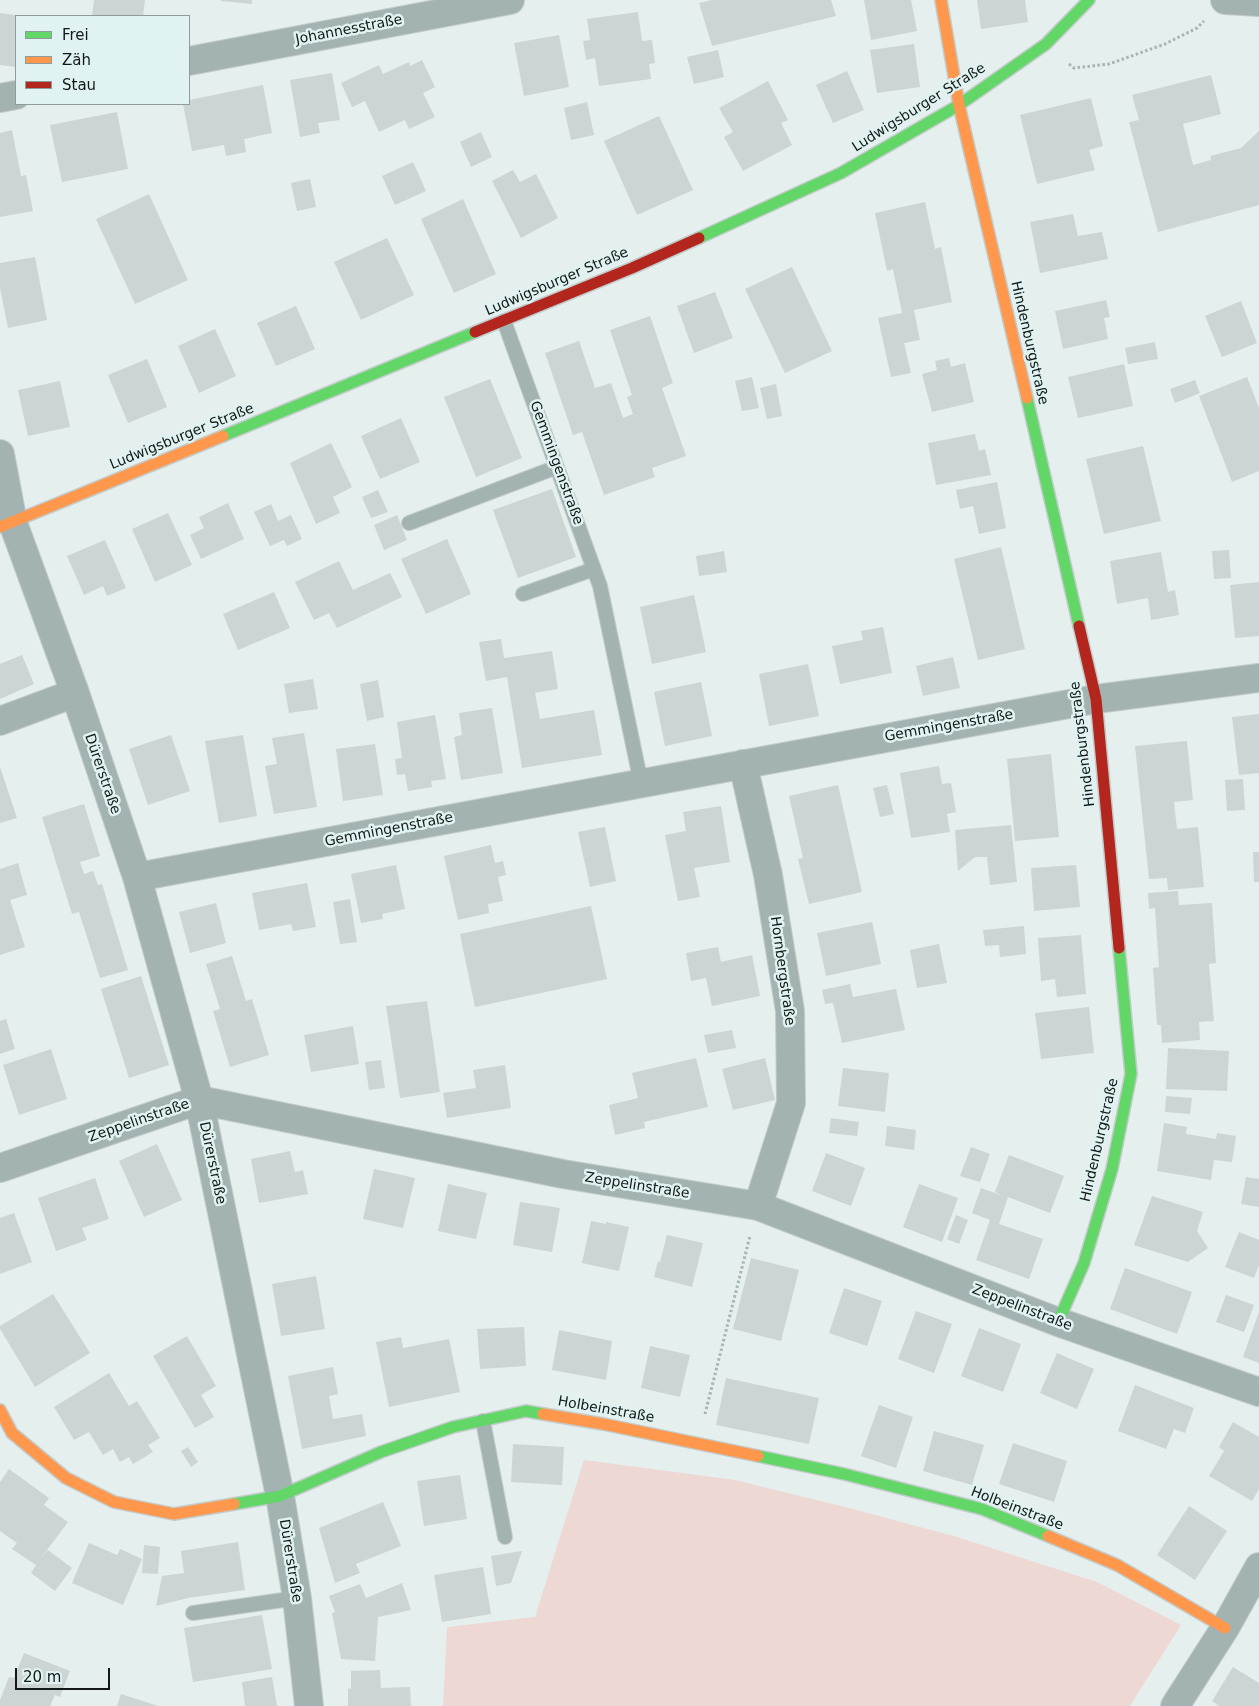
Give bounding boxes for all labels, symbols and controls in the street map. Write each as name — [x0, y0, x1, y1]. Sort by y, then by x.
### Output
street label: Johannesstraße — [294, 11, 404, 49]
legend — [15, 15, 190, 105]
text: Frei — [62, 26, 89, 44]
text: Zäh — [62, 51, 91, 69]
street label: Ludwigsburger Straße — [849, 60, 989, 156]
text: Stau — [62, 76, 96, 94]
street label: Ludwigsburger Straße — [483, 244, 631, 320]
street label: Hindenburgstraße — [1007, 280, 1051, 406]
street label: Gemmingenstraße — [526, 399, 586, 527]
street label: Ludwigsburger Straße — [107, 400, 257, 474]
street label: Hindenburgstraße — [1067, 680, 1099, 808]
street label: Gemmingenstraße — [883, 706, 1015, 746]
street label: Dürerstraße — [80, 732, 124, 816]
street label: Gemmingenstraße — [323, 809, 455, 851]
street label: Hornbergstraße — [766, 915, 798, 1027]
street label: Hindenburgstraße — [1078, 1077, 1122, 1203]
street label: Zeppelinstraße — [86, 1096, 192, 1146]
street label: Dürerstraße — [195, 1120, 229, 1206]
street label: Zeppelinstraße — [583, 1169, 691, 1203]
street label: Zeppelinstraße — [970, 1281, 1074, 1335]
street label: Holbeinstraße — [556, 1393, 656, 1427]
street label: Holbeinstraße — [968, 1484, 1066, 1534]
street label: Dürerstraße — [275, 1518, 305, 1604]
scale bar — [18, 1658, 112, 1690]
text: 20 m — [23, 1668, 61, 1686]

